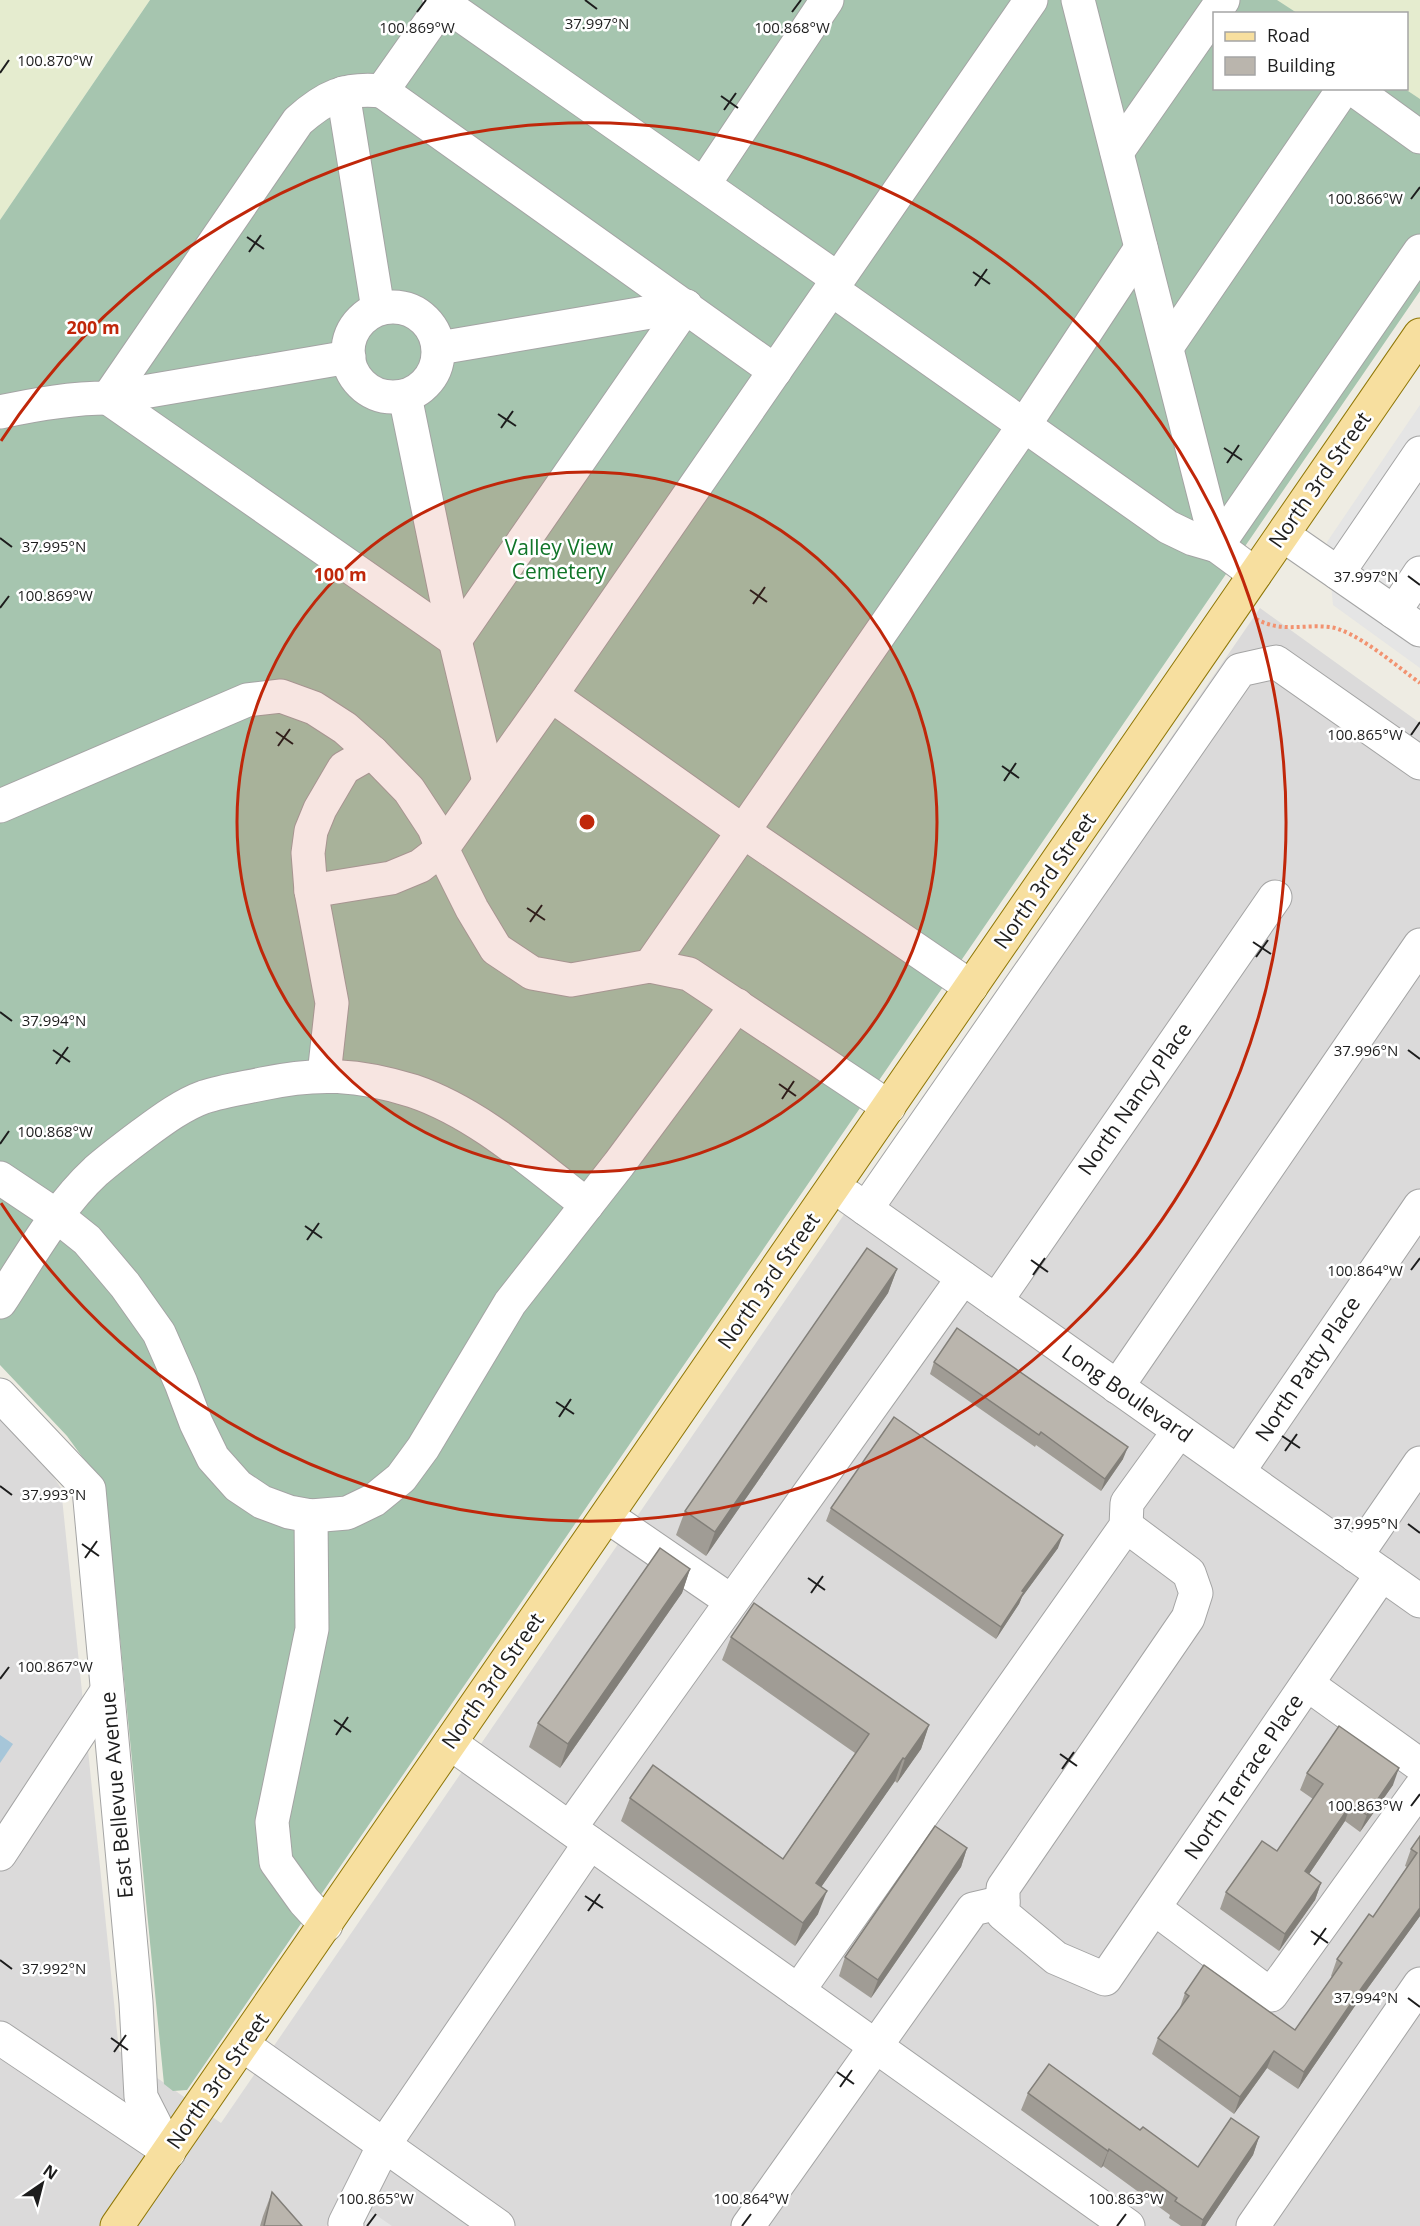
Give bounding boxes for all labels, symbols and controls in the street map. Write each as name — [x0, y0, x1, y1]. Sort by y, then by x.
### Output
legend — [1213, 12, 1408, 90]
text: 37.997°N — [565, 13, 629, 33]
text: 100.869°W — [379, 17, 455, 37]
text: 100.868°W — [754, 17, 830, 37]
text: Road — [1267, 23, 1310, 47]
text: 100.870°W — [17, 50, 93, 70]
text: Building — [1267, 53, 1335, 77]
text: 100.866°W — [1327, 188, 1403, 208]
text: 200 m — [66, 315, 120, 339]
street label: North 3rd Street — [1262, 406, 1377, 553]
park label: Valley View Cemetery — [505, 533, 614, 585]
text: 37.995°N — [22, 536, 86, 556]
text: 100 m — [313, 562, 367, 586]
text: 37.997°N — [1334, 566, 1398, 586]
text: 100.869°W — [17, 585, 93, 605]
text: 100.865°W — [1327, 724, 1403, 744]
street label: North 3rd Street — [987, 807, 1102, 954]
centre of rings — [577, 812, 597, 832]
text: 37.994°N — [22, 1010, 86, 1030]
street label: North Nancy Place — [1071, 1016, 1197, 1180]
text: 37.996°N — [1334, 1040, 1398, 1060]
text: 100.868°W — [17, 1121, 93, 1141]
street label: North 3rd Street — [711, 1207, 826, 1354]
text: 100.864°W — [1327, 1260, 1403, 1280]
street label: North Patty Place — [1248, 1290, 1366, 1447]
street label: Long Boulevard — [1057, 1338, 1198, 1449]
text: 37.993°N — [22, 1484, 86, 1504]
text: 37.995°N — [1334, 1513, 1398, 1533]
street label: North 3rd Street — [435, 1607, 550, 1754]
text: 100.867°W — [17, 1656, 93, 1676]
street label: North Terrace Place — [1177, 1688, 1309, 1865]
street label: East Bellevue Avenue — [93, 1690, 139, 1900]
text: 100.863°W — [1327, 1795, 1403, 1815]
text: 37.992°N — [22, 1958, 86, 1978]
text: 37.994°N — [1334, 1987, 1398, 2007]
street label: North 3rd Street — [160, 2007, 275, 2154]
north arrow — [12, 2154, 72, 2214]
text: N — [39, 2159, 62, 2184]
text: 100.865°W — [338, 2188, 414, 2208]
text: 100.864°W — [713, 2188, 789, 2208]
text: 100.863°W — [1088, 2188, 1164, 2208]

